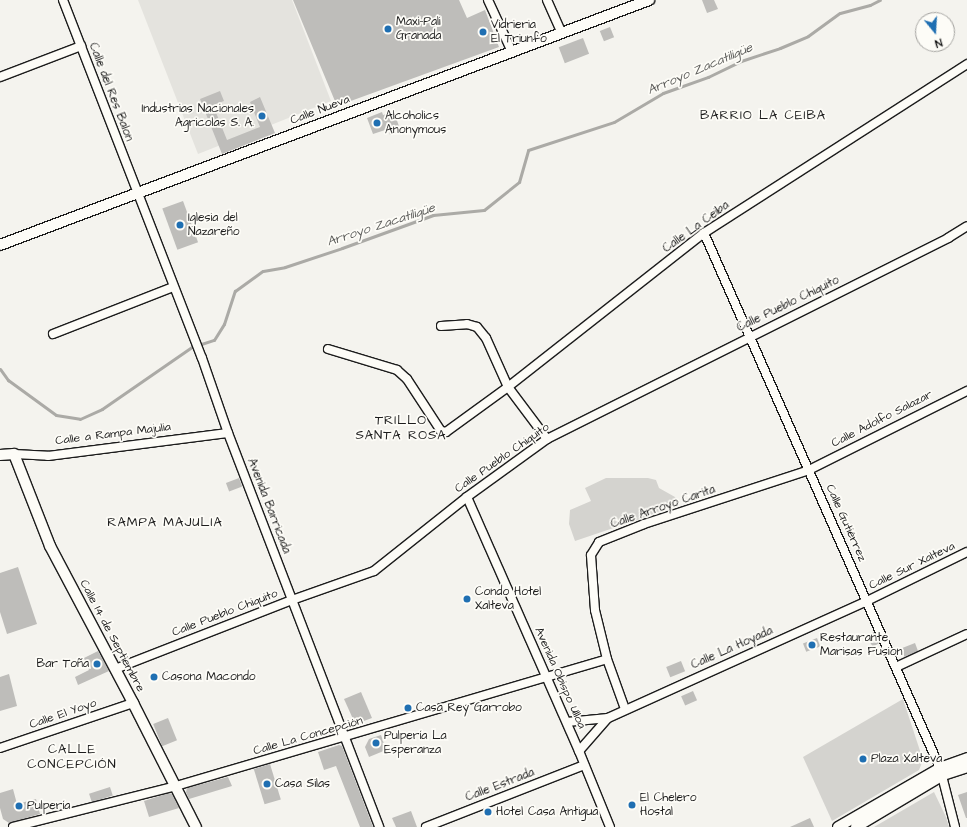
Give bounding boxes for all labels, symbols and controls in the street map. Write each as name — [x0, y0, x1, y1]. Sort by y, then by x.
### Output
north arrow — [915, 12, 955, 52]
place label: Maxi-Pali Granada — [396, 15, 441, 43]
place label: Vidrieria El Triunfo — [491, 18, 547, 46]
marker: Maxi-Pali Granada — [383, 24, 393, 34]
marker: Vidrieria El Triunfo — [478, 27, 488, 37]
text: N — [933, 35, 944, 51]
water label: Arroyo Zacatiligüe — [645, 40, 755, 98]
street label: Calle del Res Balon — [86, 41, 136, 143]
street label: Calle Nueva — [288, 92, 352, 128]
place label: Industrias Nacionales Agricolas S. A. — [141, 102, 254, 130]
district label: BARRIO LA CEIBA — [700, 107, 826, 123]
place label: Alcoholics Anonymous — [385, 109, 446, 137]
marker: Industrias Nacionales Agricolas S. A. — [257, 111, 267, 121]
marker: Alcoholics Anonymous — [372, 118, 382, 128]
street label: Calle La Ceiba — [660, 198, 732, 256]
water label: Arroyo Zacatiligüe — [325, 200, 437, 250]
place label: Iglesia del Nazareño — [188, 211, 240, 239]
marker: Iglesia del Nazareño — [175, 220, 185, 230]
street label: Calle Pueblo Chiquito — [735, 273, 841, 335]
street label: Calle Adolfo Salazar — [829, 387, 935, 451]
district label: TRILLO SANTA ROSA — [355, 413, 447, 444]
street label: Calle a Rampa Majulia — [54, 420, 172, 448]
street label: Calle Pueblo Chiquito — [452, 420, 552, 496]
street label: Avenida Barricada — [244, 456, 294, 556]
street label: Calle Arroyo Carita — [609, 482, 717, 532]
street label: Calle Gutiérrez — [823, 482, 869, 564]
district label: RAMPA MAJULIA — [107, 514, 223, 530]
street label: Calle Sur Xalteva — [867, 539, 957, 593]
street label: Calle 14 de Septiembre — [76, 577, 148, 695]
place label: Condo Hotel Xalteva — [475, 585, 541, 613]
street label: Calle Pueblo Chiquito — [170, 586, 280, 640]
marker: Condo Hotel Xalteva — [462, 594, 472, 604]
street label: Calle La Hoyada — [689, 624, 775, 672]
street label: Avenida Obispo Ulloa — [531, 625, 589, 731]
place label: Restaurante Marisas Fusion — [820, 631, 902, 659]
marker: Restaurante Marisas Fusion — [807, 640, 817, 650]
place label: Bar Toña — [37, 657, 89, 671]
marker: Bar Toña — [92, 659, 102, 669]
place label: Casona Macondo — [162, 670, 256, 684]
marker: Casona Macondo — [149, 672, 159, 682]
street label: Calle El Yoyo — [28, 696, 98, 732]
place label: Casa Rey Garrobo — [416, 701, 522, 715]
marker: Casa Rey Garrobo — [403, 703, 413, 713]
street label: Calle La Concepción — [252, 713, 364, 759]
place label: Pulpería La Esperanza — [384, 729, 447, 757]
marker: Pulpería La Esperanza — [371, 738, 381, 748]
district label: CALLE CONCEPCIÓN — [27, 742, 117, 773]
place label: Plaza Xalteva — [871, 752, 942, 766]
marker: Plaza Xalteva — [858, 754, 868, 764]
street label: Calle Estrada — [464, 765, 536, 805]
place label: Casa Silas — [275, 777, 330, 791]
marker: Casa Silas — [262, 779, 272, 789]
place label: El Chelero Hostal — [640, 791, 696, 819]
place label: Pulpería — [27, 799, 70, 813]
marker: El Chelero Hostal — [627, 800, 637, 810]
marker: Pulpería — [14, 801, 24, 811]
place label: Hotel Casa Antigua — [496, 805, 598, 819]
marker: Hotel Casa Antigua — [483, 807, 493, 817]

